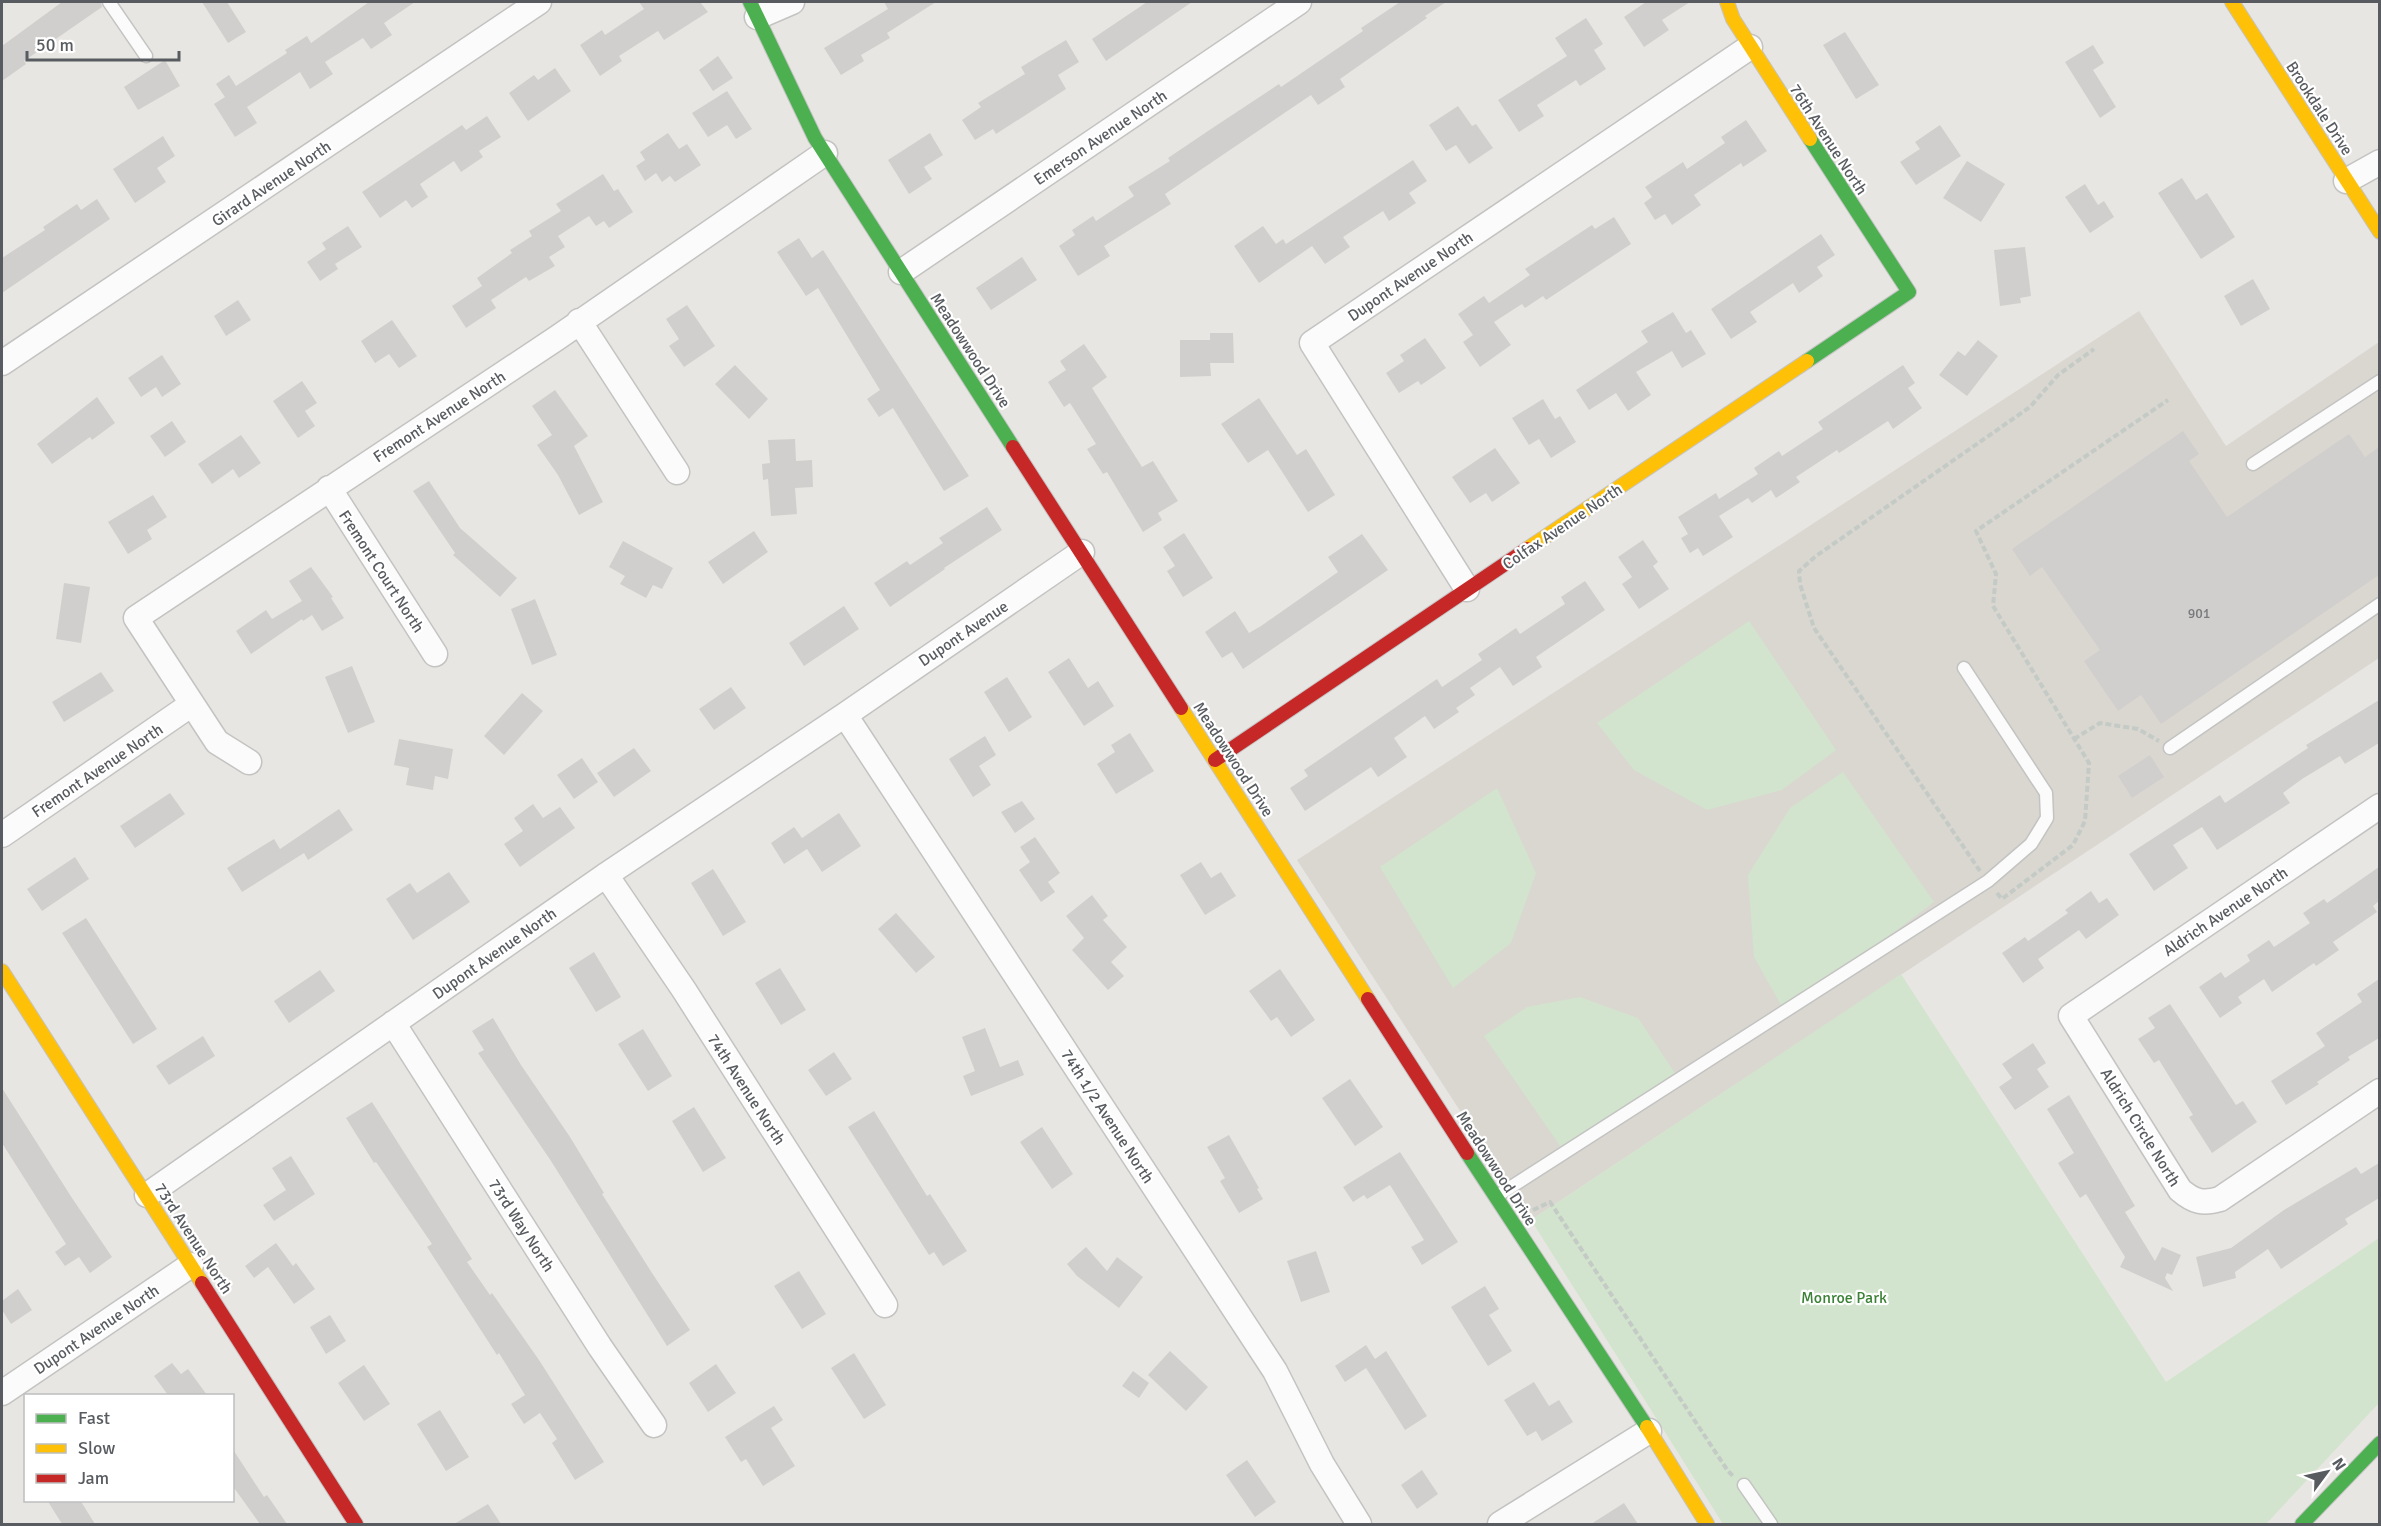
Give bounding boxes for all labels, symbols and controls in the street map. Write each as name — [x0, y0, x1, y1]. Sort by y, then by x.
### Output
scale bar — [27, 24, 178, 62]
text: 50 m — [36, 34, 74, 56]
street label: Brookdale Drive — [2281, 58, 2357, 159]
street label: 76th Avenue North — [1785, 80, 1872, 199]
street label: Emerson Avenue North — [1030, 86, 1171, 190]
street label: Girard Avenue North — [208, 137, 335, 231]
street label: Dupont Avenue North — [1344, 227, 1477, 326]
street label: Meadowwood Drive — [926, 289, 1015, 412]
street label: Fremont Avenue North — [370, 367, 509, 467]
street label: Colfax Avenue North — [1499, 479, 1626, 574]
street label: Fremont Court North — [334, 506, 428, 637]
street label: Dupont Avenue — [915, 597, 1012, 671]
house number: 901 — [2188, 605, 2210, 622]
street label: Meadowwood Drive — [1189, 698, 1278, 821]
street label: Fremont Avenue North — [28, 720, 167, 822]
street label: Aldrich Avenue North — [2159, 863, 2292, 961]
street label: Dupont Avenue North — [429, 903, 561, 1004]
street label: 74th Avenue North — [703, 1030, 790, 1149]
street label: 74th 1/2 Avenue North — [1056, 1046, 1158, 1187]
street label: Aldrich Circle North — [2096, 1065, 2185, 1190]
street label: Meadowwood Drive — [1452, 1107, 1541, 1230]
street label: 73rd Way North — [484, 1175, 559, 1276]
street label: 73rd Avenue North — [150, 1179, 236, 1298]
street label: Dupont Avenue North — [30, 1280, 163, 1379]
park label: Monroe Park — [1801, 1288, 1887, 1308]
legend — [24, 1394, 234, 1502]
text: Fast — [78, 1407, 110, 1429]
text: Slow — [78, 1437, 115, 1459]
north arrow — [2297, 1442, 2357, 1502]
text: N — [2327, 1454, 2350, 1474]
text: Jam — [78, 1467, 109, 1489]

